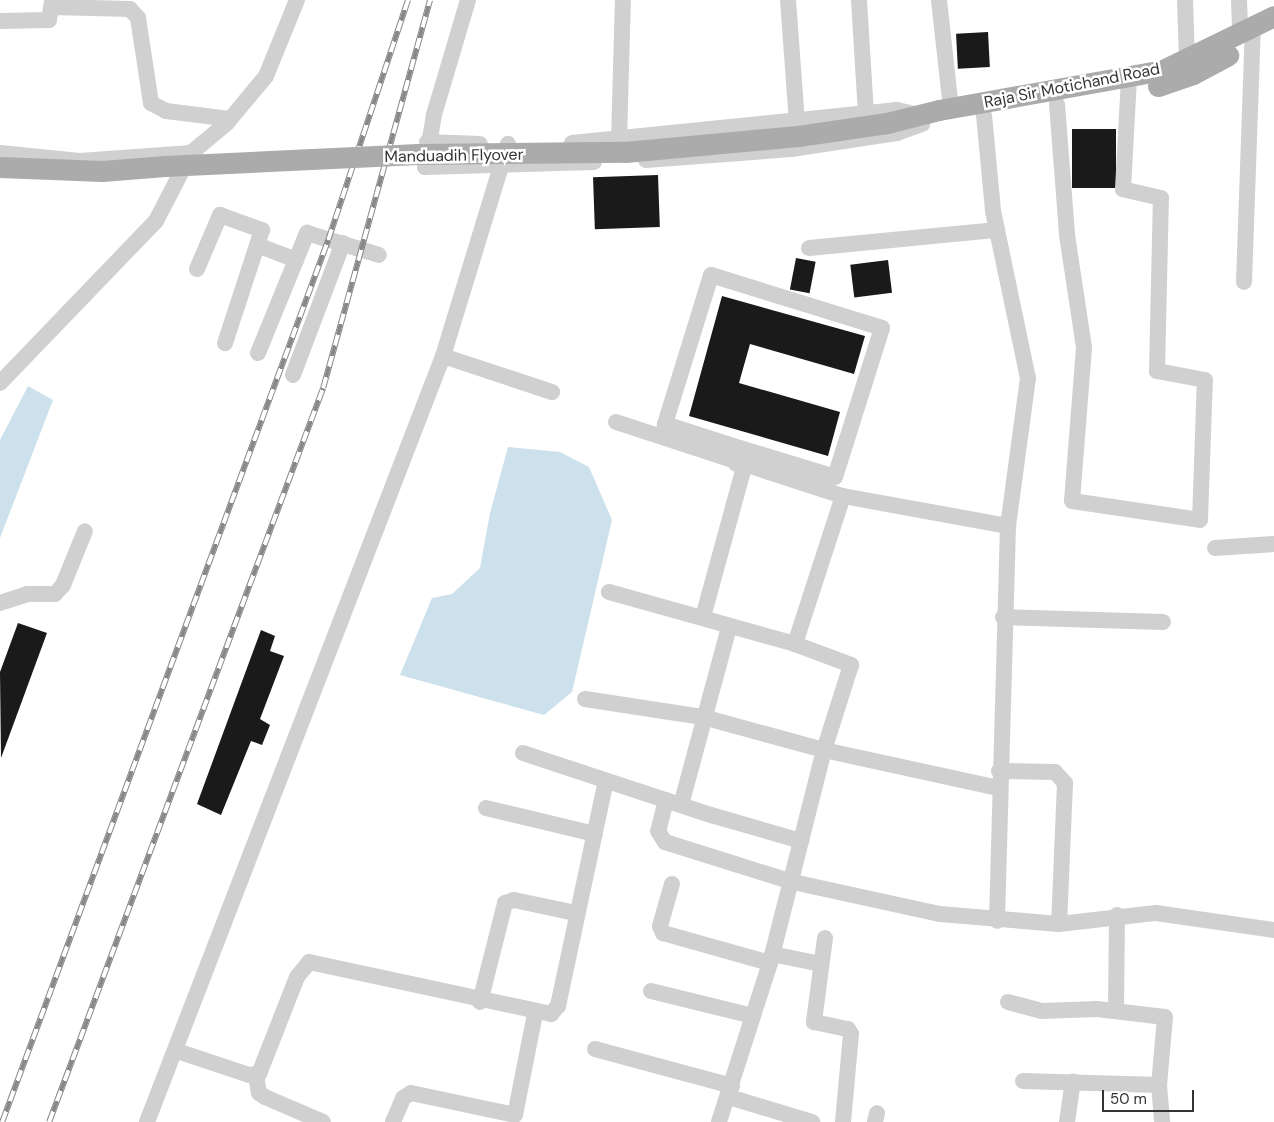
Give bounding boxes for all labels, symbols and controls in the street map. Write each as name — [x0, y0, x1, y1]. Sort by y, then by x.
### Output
street label: Raja Sir Motichand Road — [982, 60, 1162, 112]
street label: Manduadih Flyover — [384, 145, 524, 167]
scale bar — [1104, 1080, 1196, 1112]
text: 50 m — [1110, 1089, 1147, 1109]

